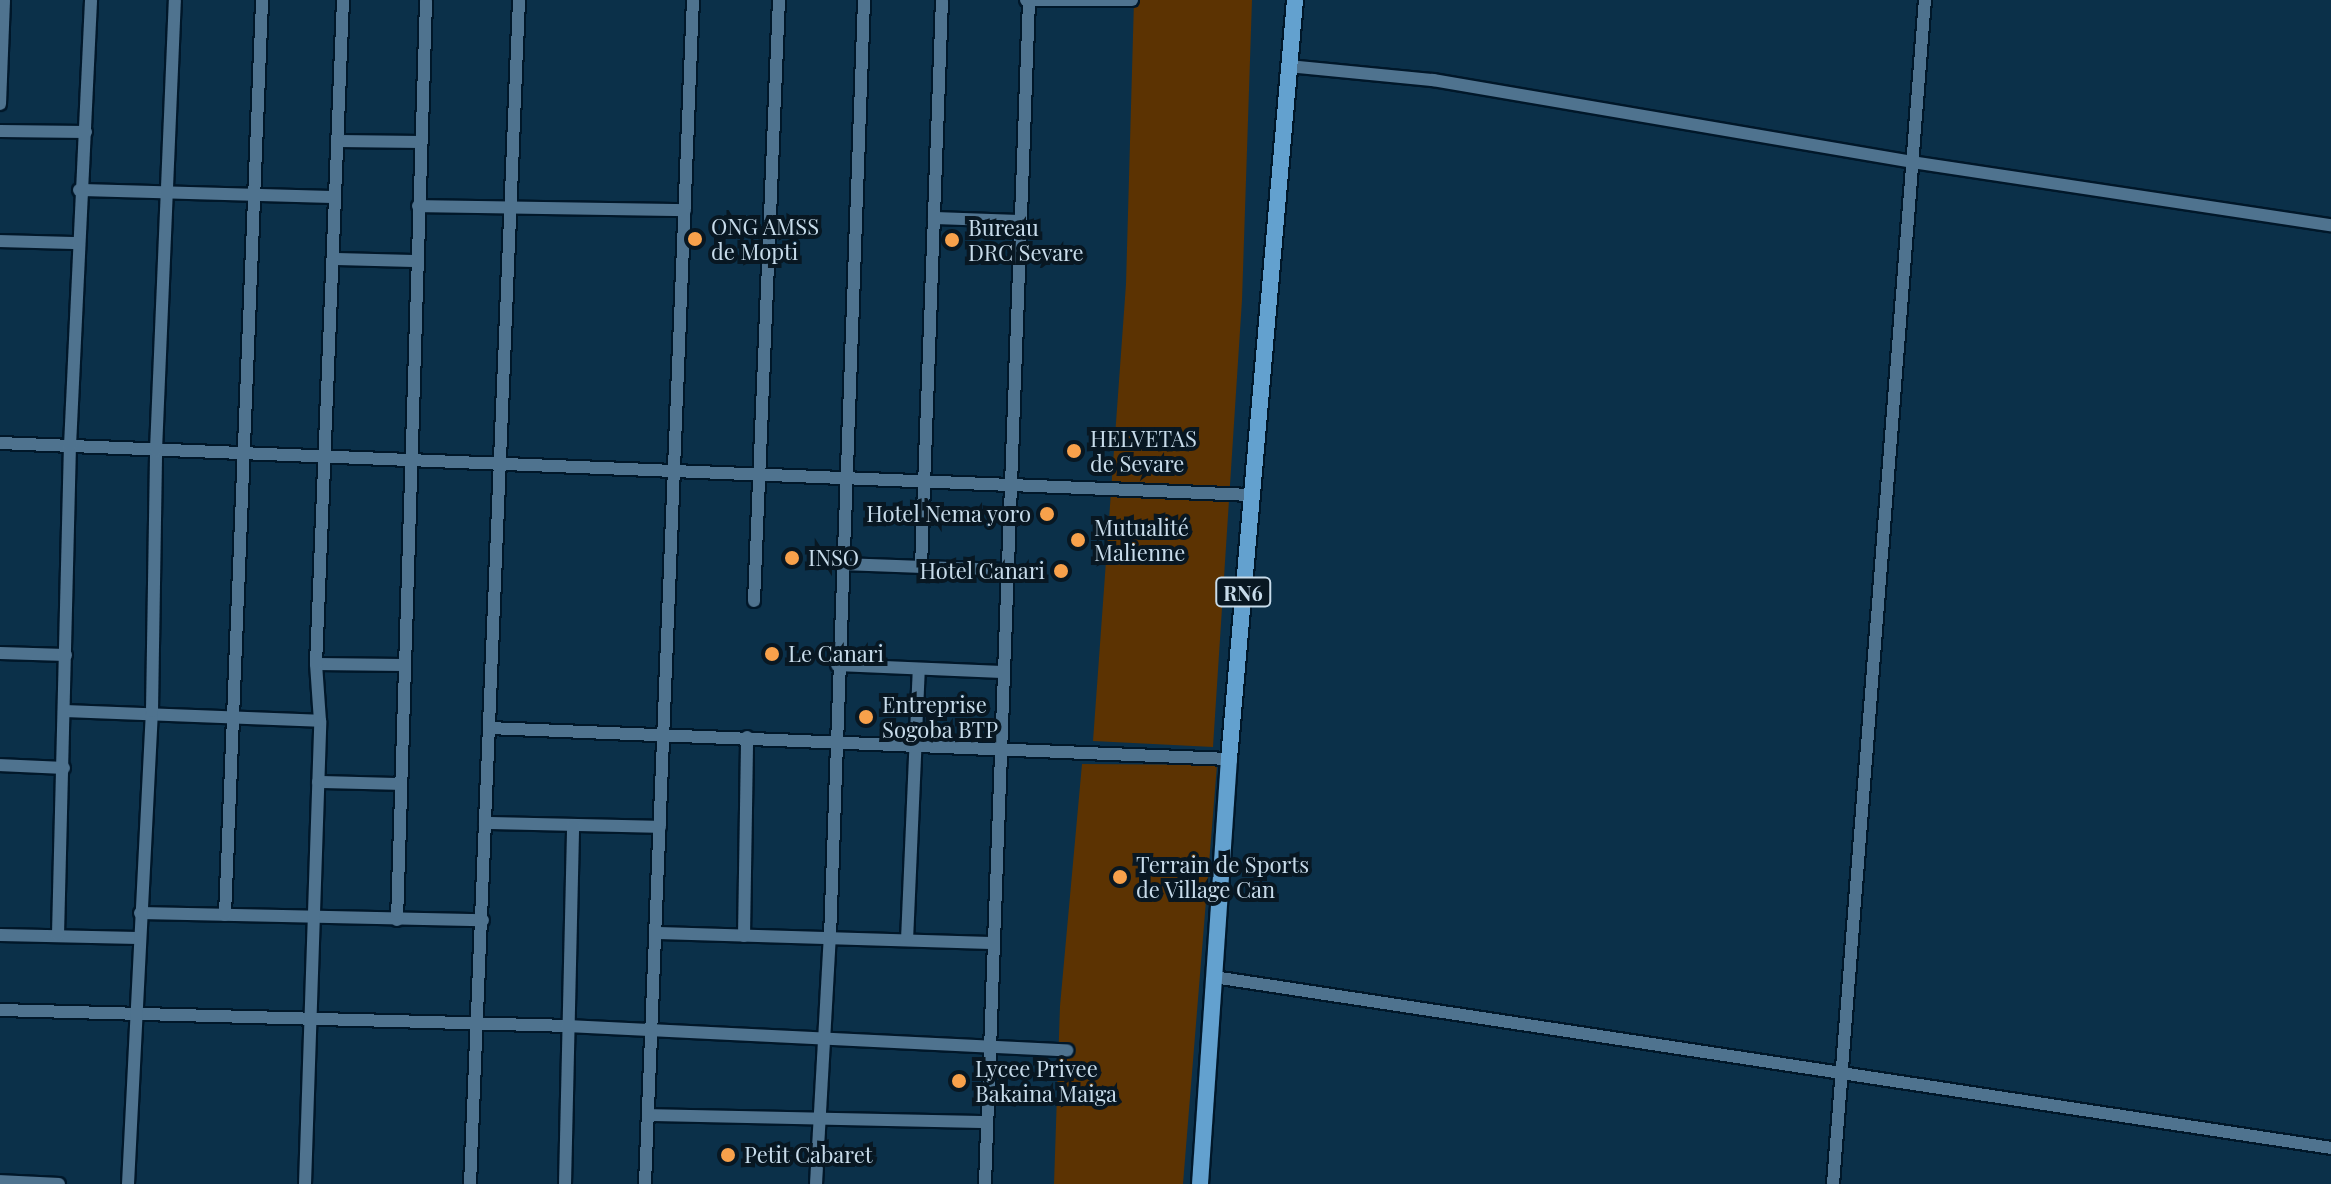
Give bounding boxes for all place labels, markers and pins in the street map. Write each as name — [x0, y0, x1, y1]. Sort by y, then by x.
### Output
place label: ONG AMSS de Mopti — [711, 213, 820, 264]
place label: Bureau DRC Sevare — [968, 214, 1084, 266]
marker: ONG AMSS de Mopti — [686, 230, 704, 248]
marker: Bureau DRC Sevare — [943, 231, 961, 249]
place label: HELVETAS de Sevare — [1090, 425, 1197, 476]
marker: HELVETAS de Sevare — [1065, 442, 1083, 460]
place label: Hotel Nema yoro — [865, 501, 1031, 527]
marker: Hotel Nema yoro — [1038, 505, 1056, 523]
place label: Mutualité Malienne — [1094, 514, 1189, 566]
marker: Mutualité Malienne — [1069, 531, 1087, 549]
place label: INSO — [808, 545, 859, 571]
marker: INSO — [783, 549, 801, 567]
place label: Hotel Canari — [920, 558, 1045, 584]
marker: Hotel Canari — [1052, 562, 1070, 580]
place label: Le Canari — [788, 641, 884, 667]
marker: Le Canari — [763, 645, 781, 663]
place label: Entreprise Sogoba BTP — [882, 691, 998, 742]
marker: Entreprise Sogoba BTP — [857, 708, 875, 726]
place label: Terrain de Sports de Village Can — [1136, 851, 1309, 902]
marker: Terrain de Sports de Village Can — [1111, 868, 1129, 886]
place label: Lycee Privee Bakaina Maiga — [975, 1055, 1117, 1106]
marker: Lycee Privee Bakaina Maiga — [950, 1072, 968, 1090]
place label: Petit Cabaret — [744, 1142, 873, 1168]
marker: Petit Cabaret — [719, 1146, 737, 1164]

